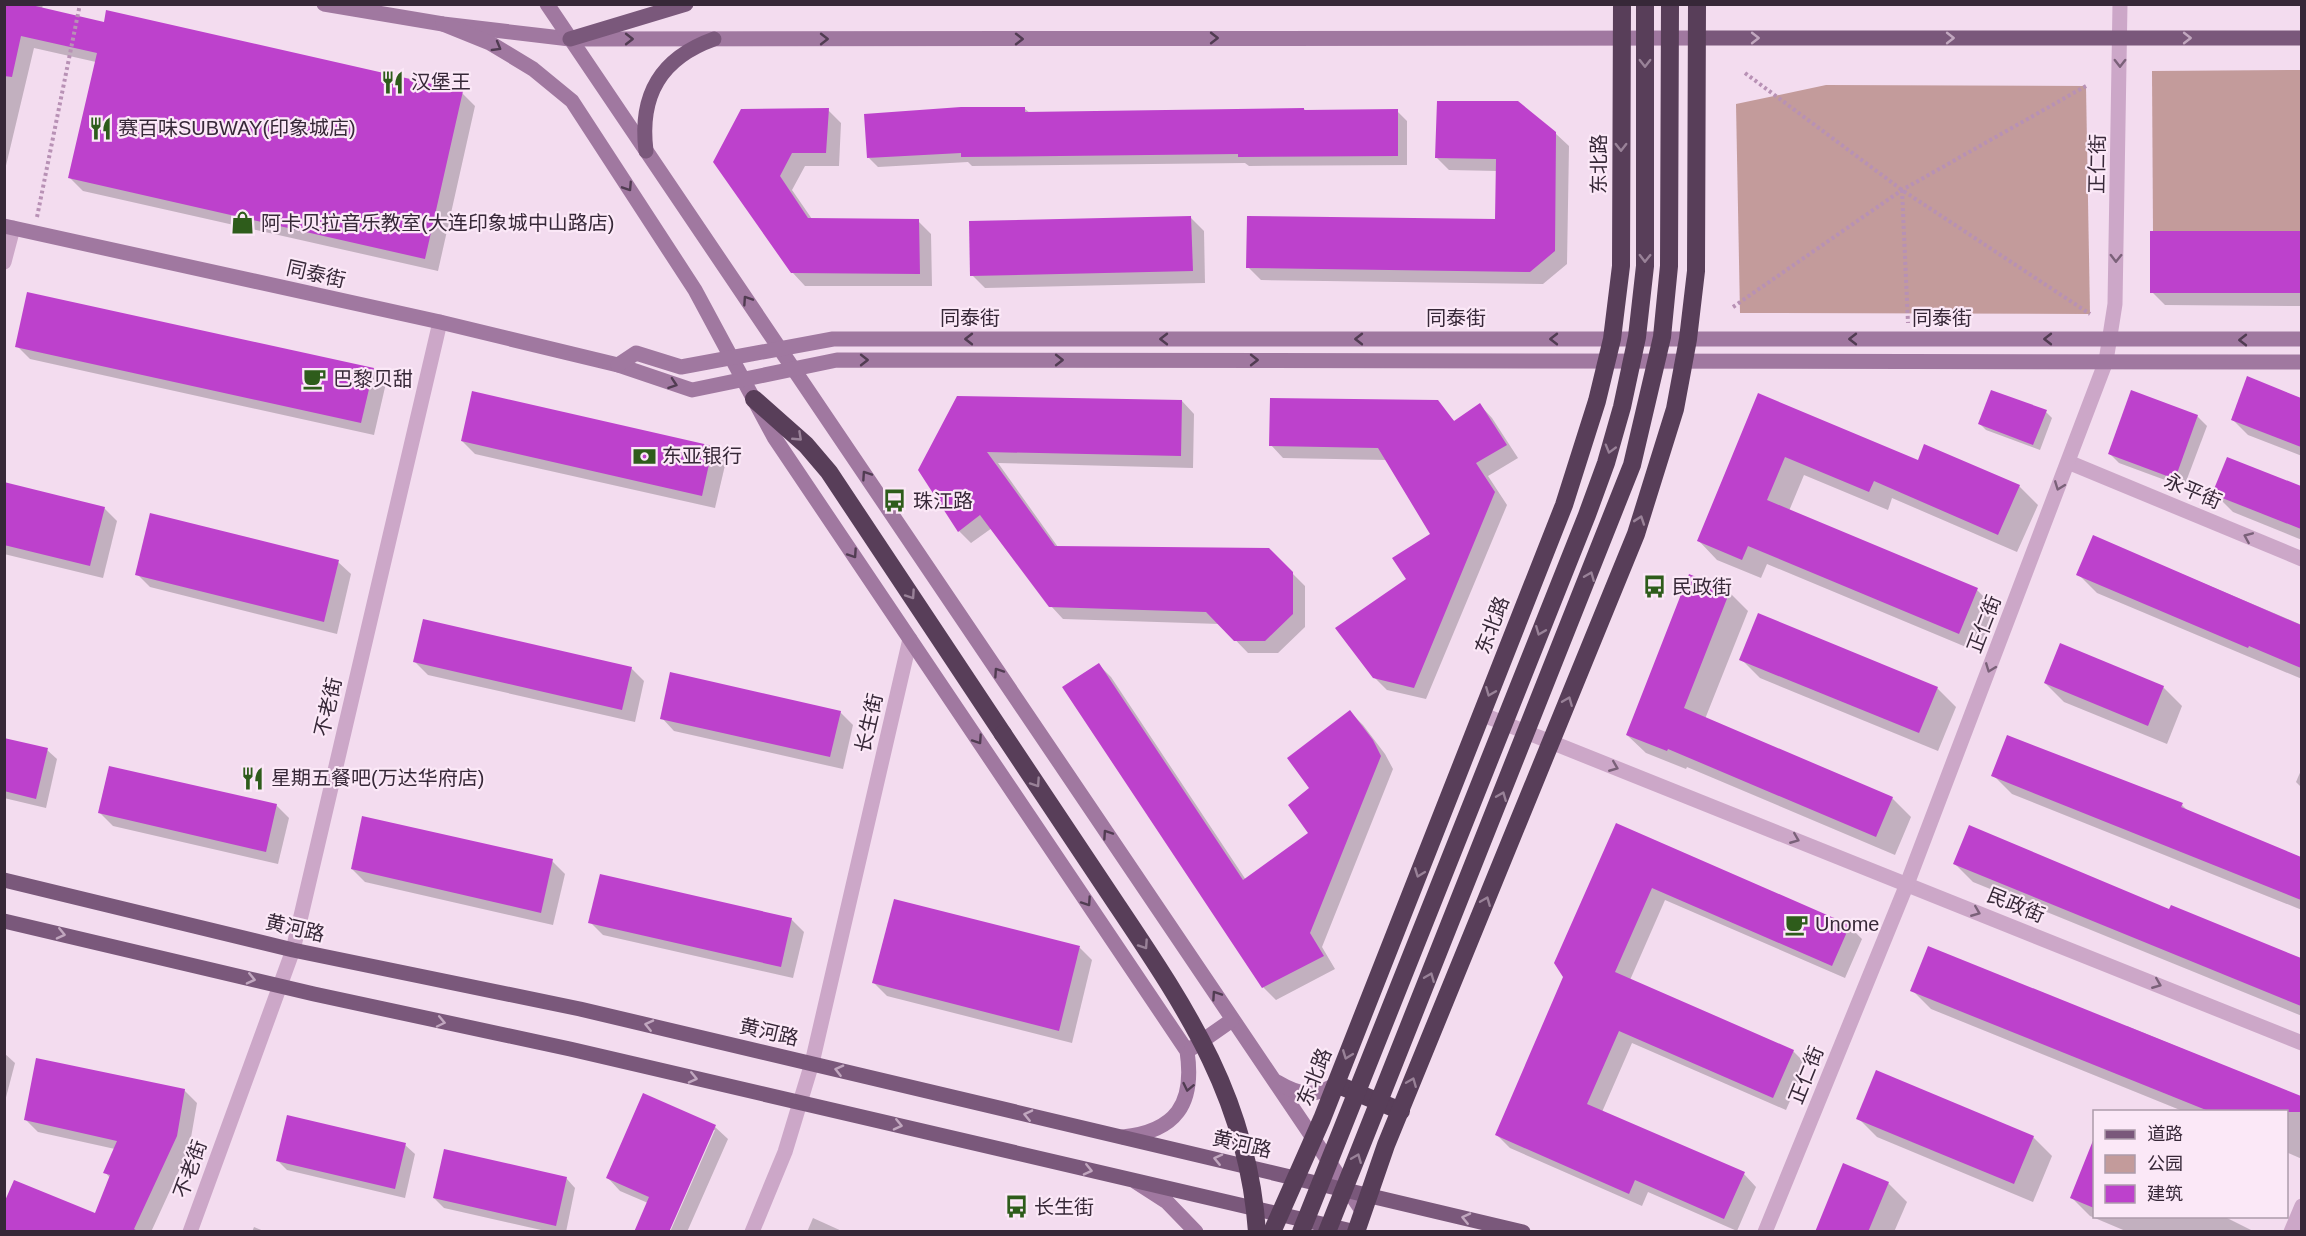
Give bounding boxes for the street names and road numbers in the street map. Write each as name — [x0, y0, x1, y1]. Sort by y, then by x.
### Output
street label: 东北路 — [1588, 134, 1610, 194]
street label: 正仁街 — [2085, 134, 2109, 194]
street label: 同泰街 — [284, 257, 348, 291]
street label: 同泰街 — [940, 307, 1000, 329]
street label: 同泰街 — [1426, 307, 1486, 329]
street label: 同泰街 — [1912, 307, 1972, 329]
street label: 永平街 — [2161, 469, 2225, 513]
street label: 正仁街 — [1963, 592, 2005, 656]
street label: 东北路 — [1471, 593, 1513, 657]
street label: 不老街 — [311, 675, 345, 739]
street label: 长生街 — [852, 691, 886, 755]
street label: 民政街 — [1984, 884, 2048, 926]
street label: 黄河路 — [263, 911, 327, 945]
street label: 黄河路 — [737, 1015, 801, 1049]
street label: 正仁街 — [1785, 1043, 1827, 1107]
street label: 东北路 — [1293, 1045, 1335, 1109]
street label: 黄河路 — [1210, 1127, 1274, 1161]
street label: 不老街 — [169, 1137, 211, 1201]

